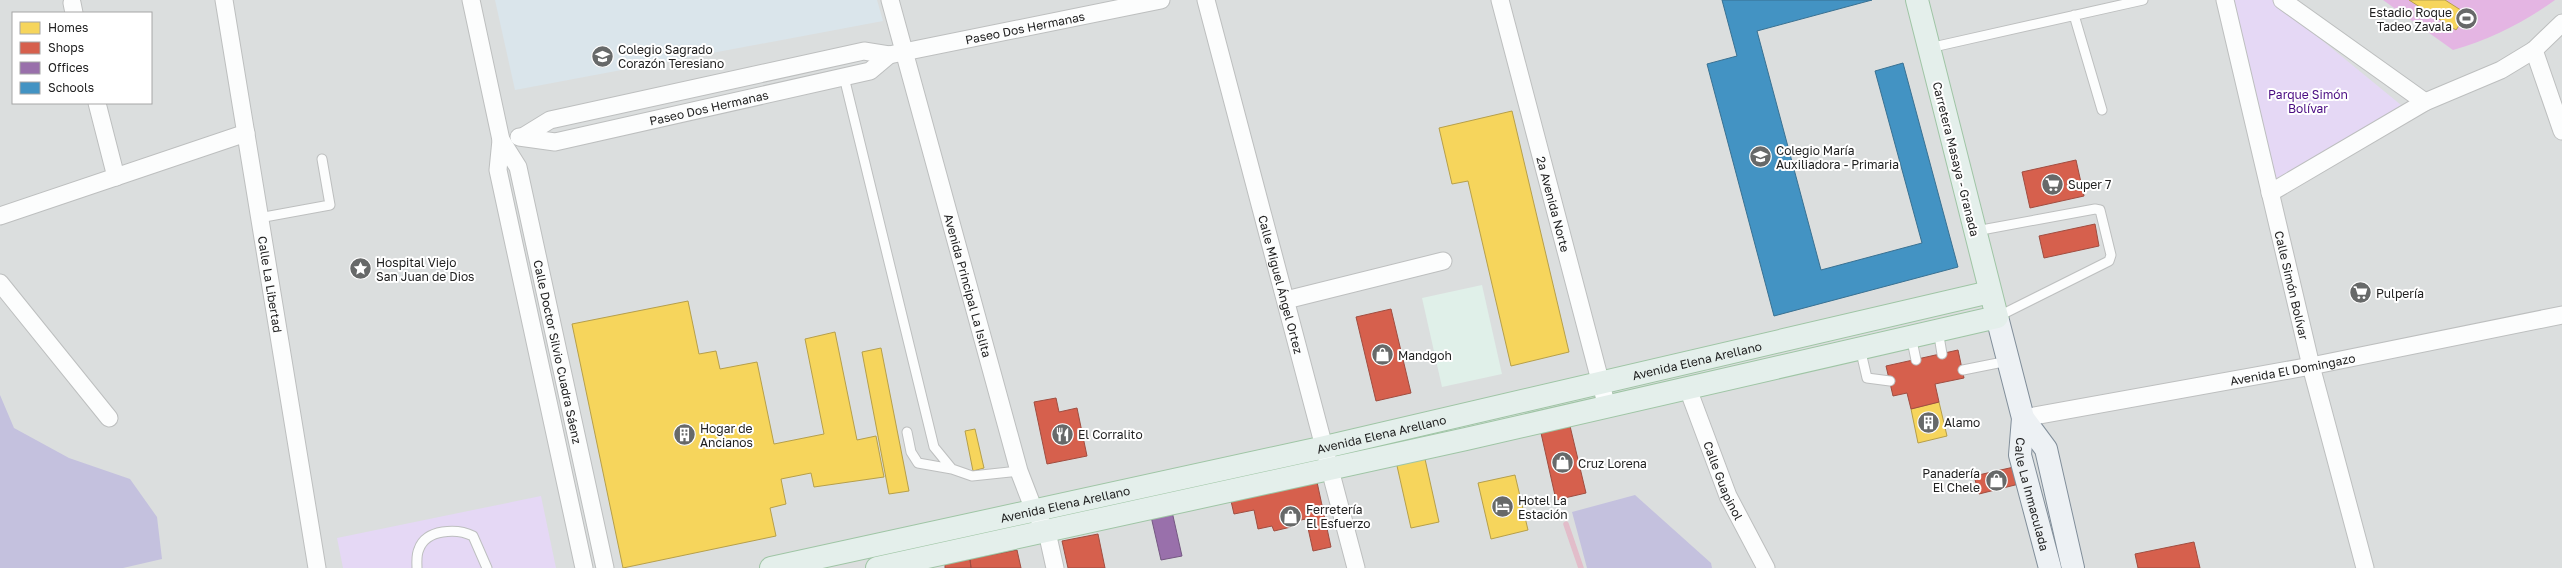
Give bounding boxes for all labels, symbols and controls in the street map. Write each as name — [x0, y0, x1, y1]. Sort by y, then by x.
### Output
place label: Estadio Roque Tadeo Zavala — [2369, 5, 2452, 34]
sports icon: Estadio Roque Tadeo Zavala — [2454, 6, 2480, 32]
street label: Paseo Dos Hermanas — [964, 8, 1086, 47]
legend — [12, 12, 152, 104]
text: Homes — [48, 20, 88, 35]
text: Shops — [48, 40, 84, 55]
place label: Colegio Sagrado Corazón Teresiano — [618, 42, 724, 71]
school or university icon: Colegio Sagrado Corazón Teresiano — [590, 43, 616, 69]
text: Offices — [48, 60, 89, 75]
text: Schools — [48, 80, 94, 95]
street label: Carretera Masaya - Granada — [1929, 80, 1983, 238]
street label: Paseo Dos Hermanas — [648, 87, 770, 128]
park label: Parque Simón Bolívar — [2268, 87, 2348, 116]
place label: Colegio María Auxiliadora - Primaria — [1776, 143, 1899, 172]
school or university icon: Colegio María Auxiliadora - Primaria — [1748, 144, 1774, 170]
street label: 2a Avenida Norte — [1534, 155, 1573, 254]
supermarket icon: Super 7 — [2040, 171, 2066, 197]
place label: Super 7 — [2068, 177, 2111, 192]
street label: Avenida Principal La Islita — [941, 212, 995, 359]
street label: Calle Miguel Ángel Ortez — [1256, 213, 1307, 355]
street label: Calle Simón Bolívar — [2272, 229, 2312, 342]
street label: Calle La Libertad — [255, 235, 286, 334]
place label: Hospital Viejo San Juan de Dios — [376, 255, 474, 284]
place icon: Hospital Viejo San Juan de Dios — [347, 256, 373, 282]
street label: Calle Doctor Silvio Cuadra Sáenz — [531, 258, 585, 445]
supermarket icon: Pulpería — [2347, 280, 2373, 306]
place label: Pulpería — [2376, 286, 2424, 301]
street label: Avenida Elena Arellano — [1631, 338, 1763, 383]
shop icon: Mandgoh — [1370, 342, 1396, 368]
place label: Mandgoh — [1398, 348, 1452, 363]
street label: Avenida El Domingazo — [2229, 350, 2356, 388]
building icon: Alamo — [1916, 409, 1942, 435]
street label: Avenida Elena Arellano — [1315, 412, 1448, 456]
place label: Alamo — [1944, 415, 1980, 430]
place label: Hogar de Ancianos — [700, 421, 753, 450]
restaurant icon: El Corralito — [1049, 421, 1075, 447]
building icon: Hogar de Ancianos — [671, 422, 697, 448]
place label: El Corralito — [1078, 427, 1143, 442]
street label: Calle La Inmaculada — [2012, 437, 2053, 552]
street label: Calle Guapinol — [1701, 439, 1747, 522]
shop icon: Cruz Lorena — [1550, 450, 1576, 476]
place label: Cruz Lorena — [1578, 456, 1647, 471]
place label: Panadería El Chele — [1922, 466, 1980, 495]
shop icon: Panadería El Chele — [1983, 467, 2009, 493]
street label: Avenida Elena Arellano — [999, 482, 1131, 525]
place label: Hotel La Estación — [1518, 493, 1568, 522]
hotel icon: Hotel La Estación — [1490, 494, 1516, 520]
place label: Ferretería El Esfuerzo — [1306, 502, 1371, 531]
shop icon: Ferretería El Esfuerzo — [1277, 503, 1303, 529]

